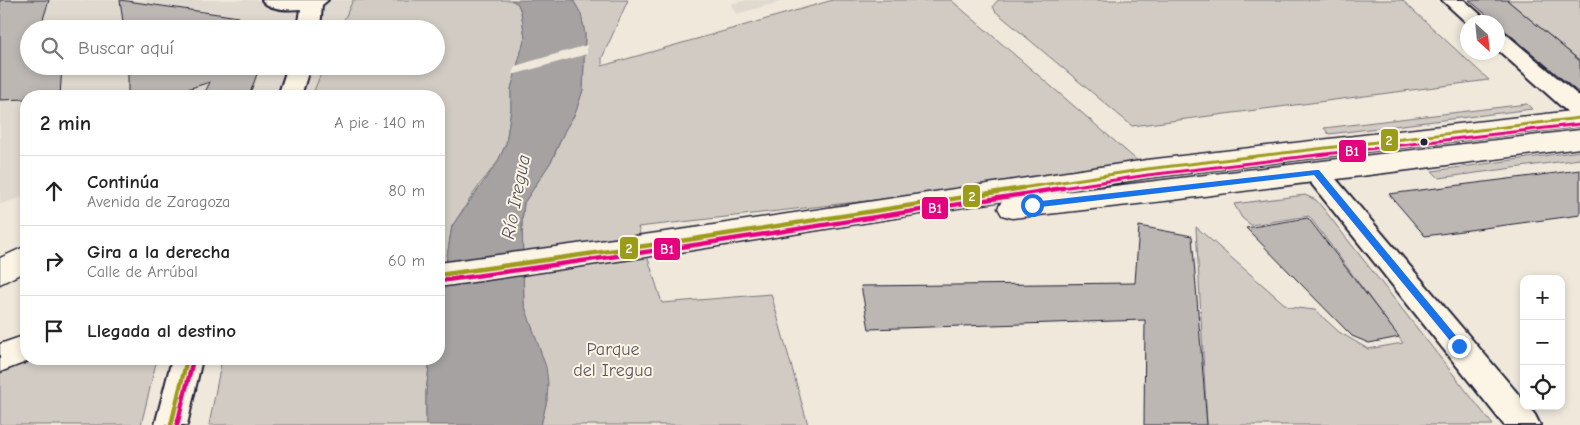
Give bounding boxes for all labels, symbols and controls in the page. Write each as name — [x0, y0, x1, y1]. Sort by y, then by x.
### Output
north arrow — [1460, 15, 1505, 60]
search box — [20, 20, 445, 75]
icon: search — [38, 34, 66, 62]
text: Buscar aquí — [78, 37, 174, 59]
text: 2 min — [40, 111, 91, 135]
text: A pie · 140 m — [334, 114, 425, 132]
line badge: 2 — [1380, 128, 1399, 152]
text: 2 — [1386, 132, 1393, 149]
unlabelled marker — [1419, 137, 1429, 147]
line badge: B1 — [1338, 139, 1367, 163]
text: B1 — [1345, 143, 1359, 160]
water label: Río Iregua — [497, 153, 535, 241]
text: Continúa — [87, 171, 159, 193]
icon: ahead — [40, 177, 68, 205]
text: 80 m — [388, 182, 425, 200]
line badge: 2 — [962, 184, 981, 208]
text: 2 — [969, 188, 976, 205]
text: Avenida de Zaragoza — [87, 193, 230, 211]
route start — [1021, 194, 1044, 217]
line badge: B1 — [921, 196, 949, 220]
text: B1 — [928, 200, 942, 217]
line badge: 2 — [619, 236, 639, 260]
line badge: B1 — [653, 237, 681, 261]
text: 2 — [626, 240, 633, 257]
text: Gira a la derecha — [87, 241, 230, 263]
text: B1 — [660, 241, 674, 258]
icon: right — [40, 247, 68, 275]
text: 60 m — [388, 252, 425, 270]
text: Calle de Arrúbal — [87, 263, 198, 281]
map controls — [1520, 275, 1565, 410]
button: + — [1520, 275, 1565, 320]
icon: arrive — [40, 317, 68, 345]
text: Llegada al destino — [87, 320, 236, 342]
button: − — [1520, 320, 1565, 365]
route end — [1448, 335, 1471, 358]
park label: Parque del Iregua — [573, 339, 653, 381]
button: locate — [1520, 365, 1565, 410]

